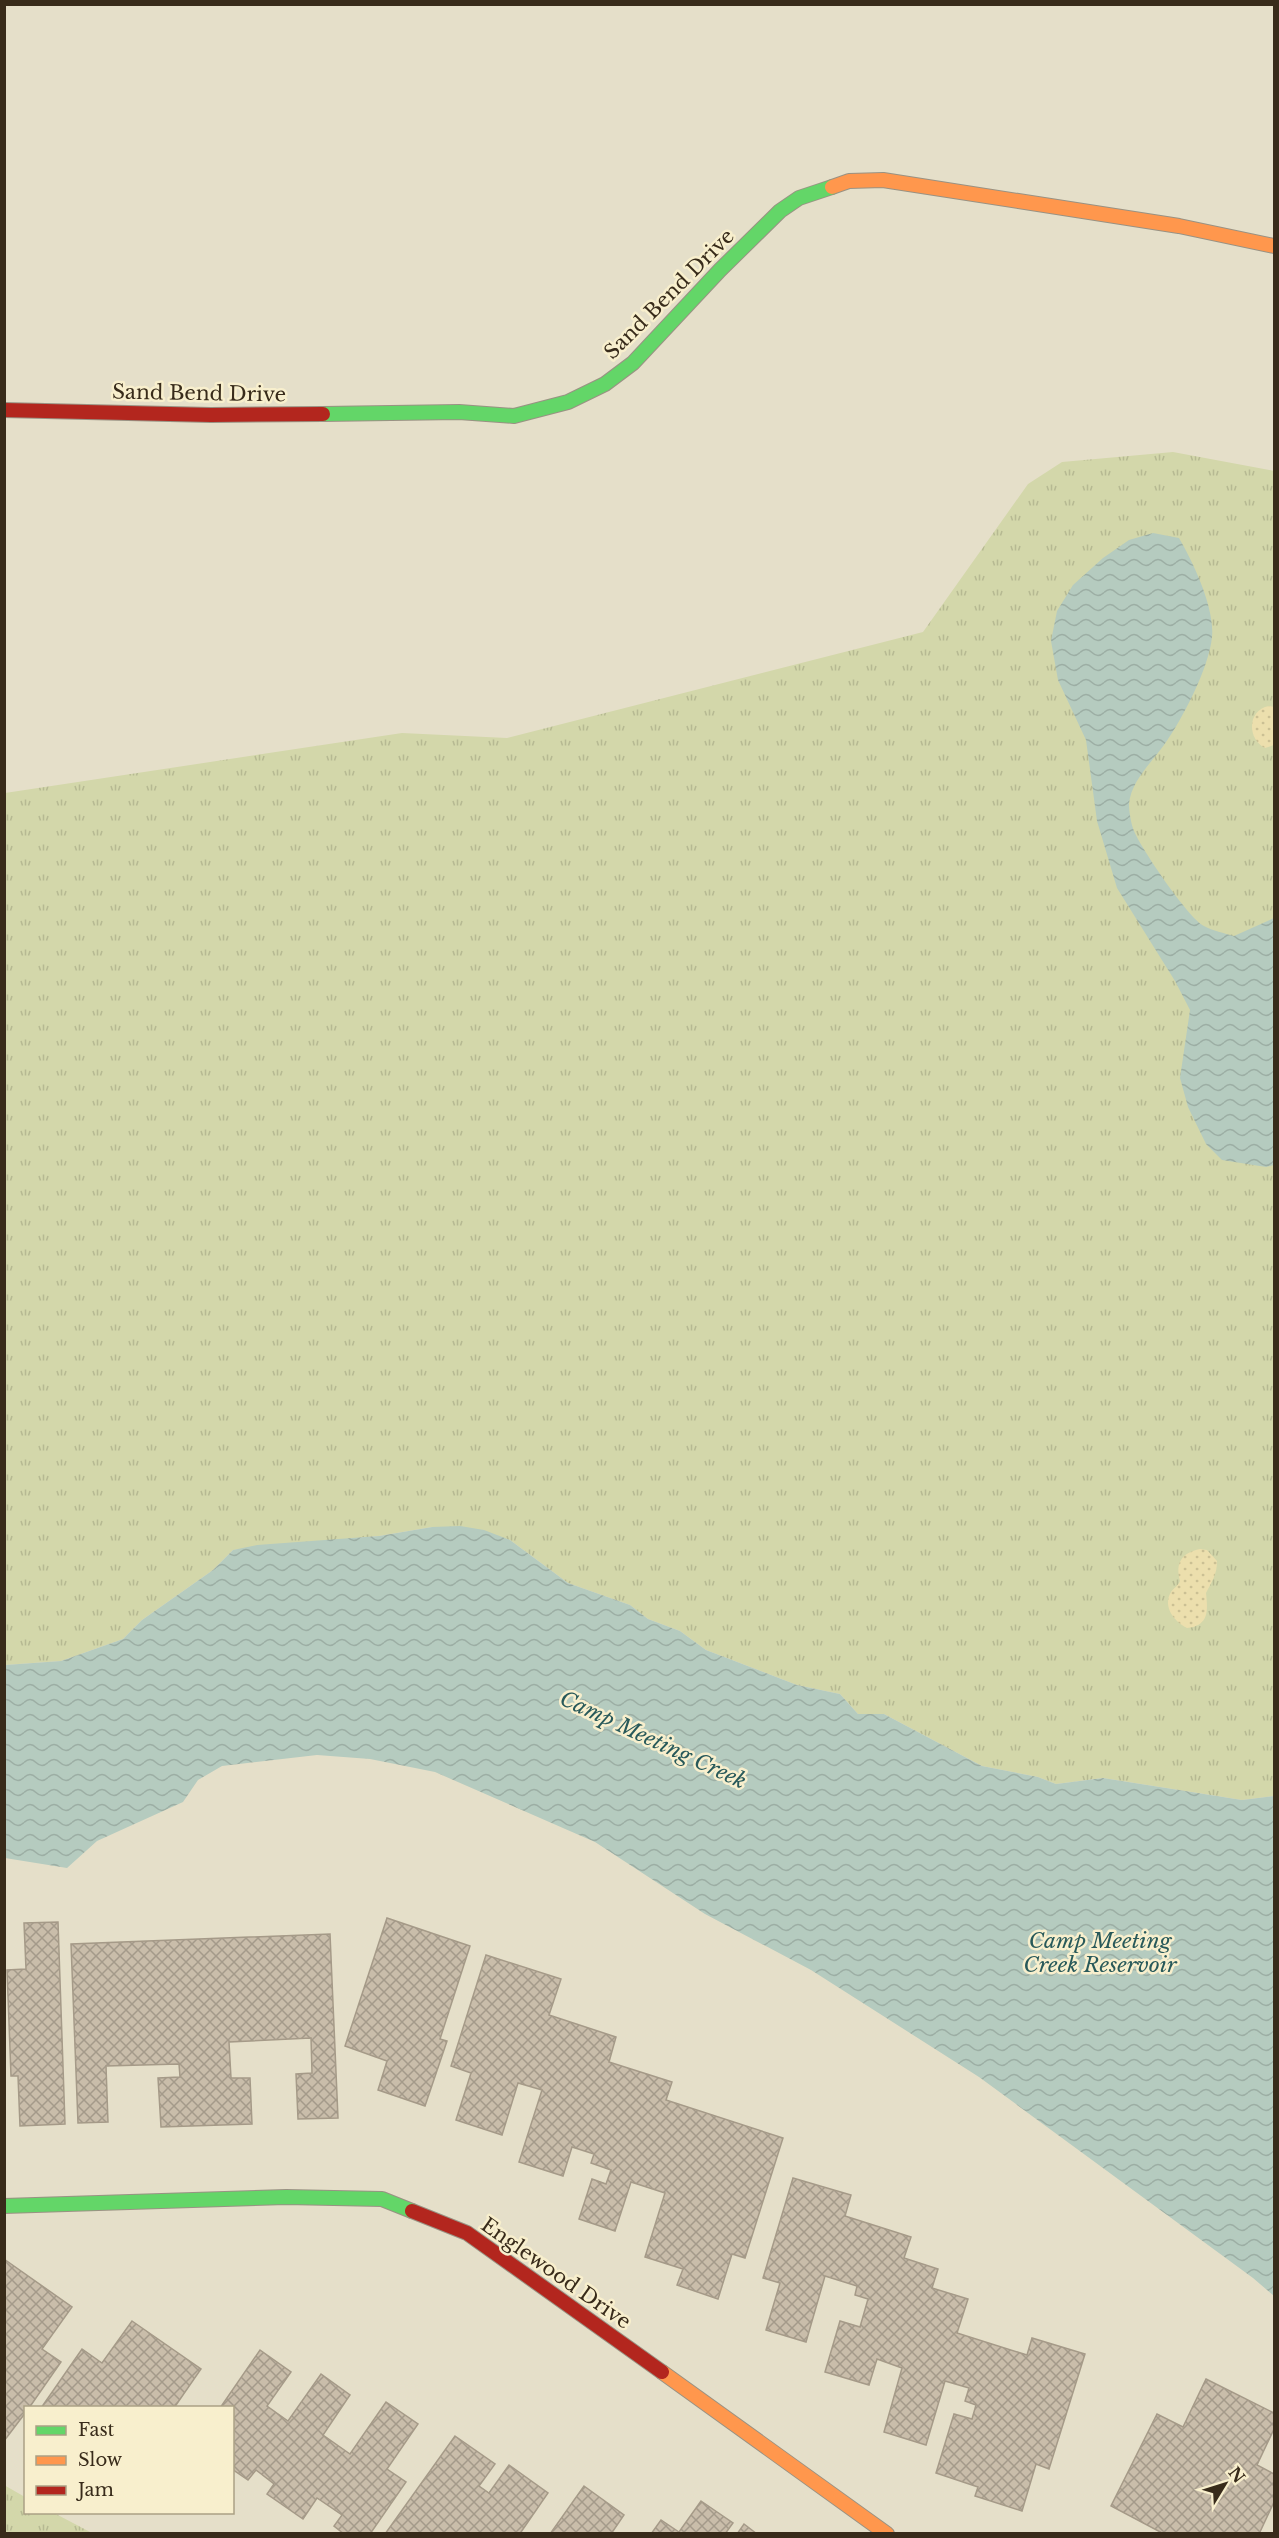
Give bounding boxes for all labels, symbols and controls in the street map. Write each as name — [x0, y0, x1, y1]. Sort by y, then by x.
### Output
street label: Sand Bend Drive — [599, 224, 739, 364]
street label: Sand Bend Drive — [112, 379, 286, 407]
water label: Camp Meeting Creek — [556, 1685, 750, 1795]
water label: Camp Meeting Creek Reservoir — [1023, 1928, 1178, 1978]
street label: Englewood Drive — [477, 2212, 635, 2334]
legend — [24, 2406, 234, 2514]
text: Fast — [78, 2419, 115, 2441]
text: Slow — [78, 2449, 123, 2471]
north arrow — [1195, 2454, 1255, 2514]
text: N — [1224, 2463, 1249, 2487]
text: Jam — [76, 2479, 114, 2501]

